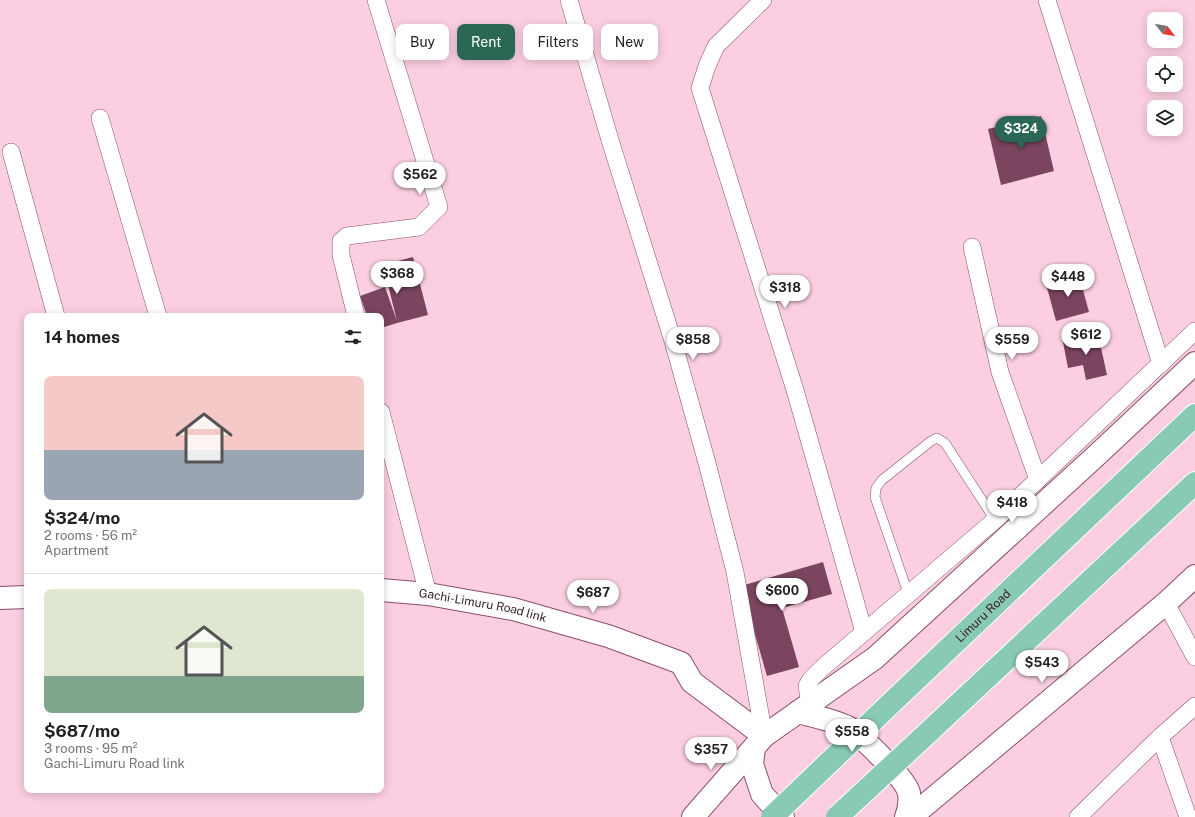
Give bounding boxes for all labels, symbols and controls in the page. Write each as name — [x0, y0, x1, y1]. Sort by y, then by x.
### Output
north arrow — [1147, 12, 1183, 48]
map controls — [1147, 12, 1183, 136]
chip: Buy — [396, 24, 449, 60]
chip: Rent — [457, 24, 515, 60]
chip: Filters — [523, 24, 593, 60]
chip: New — [601, 24, 658, 60]
button: locate — [1147, 56, 1183, 92]
button: layers — [1147, 100, 1183, 136]
pin: $324 — [997, 116, 1045, 150]
text: $324 — [1004, 121, 1038, 136]
pin: $562 — [396, 162, 444, 196]
text: $562 — [403, 167, 437, 182]
pin: $368 — [373, 261, 421, 295]
pin: $448 — [1044, 264, 1092, 298]
text: $368 — [380, 266, 414, 281]
text: $448 — [1051, 269, 1085, 284]
pin: $318 — [761, 275, 809, 309]
text: $318 — [769, 280, 801, 295]
pin: $612 — [1062, 322, 1110, 356]
icon: filters — [342, 326, 364, 348]
text: 14 homes — [44, 327, 120, 347]
pin: $858 — [669, 327, 717, 361]
pin: $559 — [988, 327, 1036, 361]
text: $612 — [1070, 327, 1102, 342]
text: $858 — [675, 332, 711, 347]
text: $559 — [995, 332, 1029, 347]
icon: home — [168, 402, 240, 474]
pin: $418 — [988, 490, 1036, 524]
text: $418 — [996, 495, 1028, 510]
text: $324/mo — [44, 508, 120, 528]
text: 2 rooms · 56 m² — [44, 528, 137, 543]
text: Apartment — [44, 543, 109, 558]
pin: $600 — [758, 578, 806, 612]
pin: $687 — [569, 580, 617, 614]
text: $600 — [765, 583, 799, 598]
text: $687 — [576, 585, 610, 600]
street label: Gachi-Limuru Road link — [418, 586, 548, 625]
street label: Limuru Road — [953, 587, 1013, 645]
icon: home — [168, 615, 240, 687]
pin: $543 — [1018, 650, 1066, 684]
text: $543 — [1025, 655, 1059, 670]
pin: $558 — [828, 719, 876, 753]
text: $687/mo — [44, 721, 120, 741]
text: $558 — [834, 724, 870, 739]
pin: $357 — [687, 737, 735, 771]
text: 3 rooms · 95 m² — [44, 741, 138, 756]
text: $357 — [694, 742, 728, 757]
text: Gachi-Limuru Road link — [44, 756, 185, 771]

